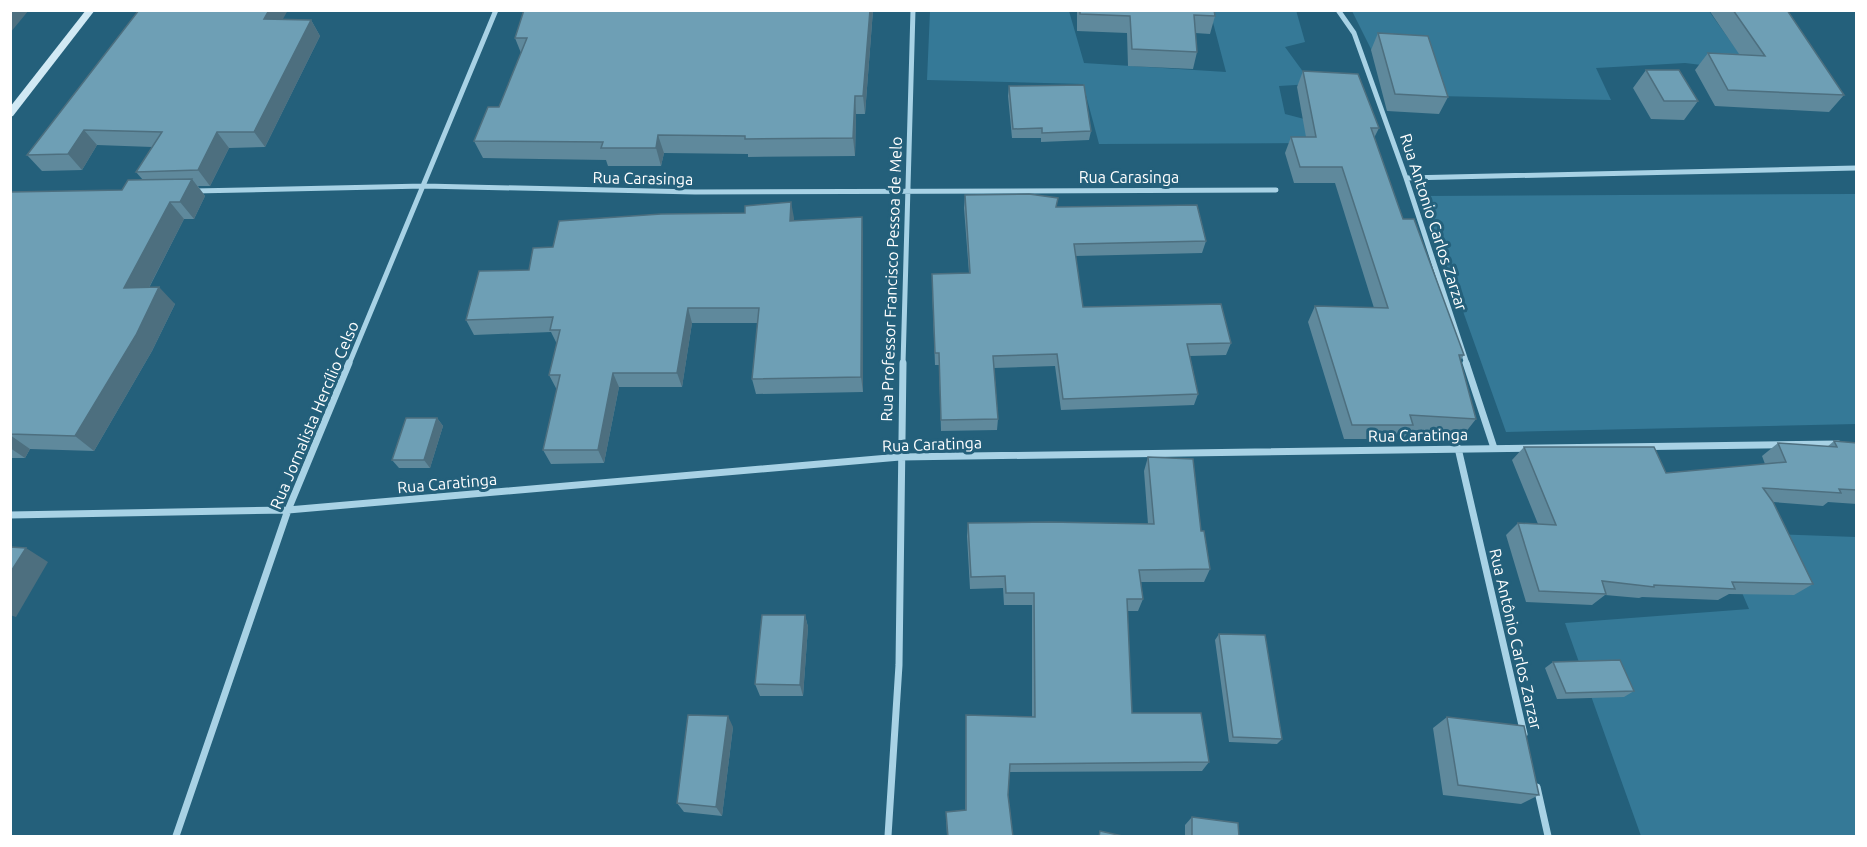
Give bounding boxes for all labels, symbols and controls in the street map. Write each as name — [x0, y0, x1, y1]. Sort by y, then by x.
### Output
street label: Rua Antonio Carlos Zarzar — [1397, 131, 1471, 313]
street label: Rua Professor Francisco Pessoa de Melo — [877, 136, 905, 422]
street label: Rua Carasinga — [592, 168, 694, 188]
street label: Rua Carasinga — [1079, 168, 1179, 186]
street label: Rua Jornalista Hercílio Celso — [266, 318, 362, 512]
street label: Rua Caratinga — [1368, 425, 1468, 445]
street label: Rua Caratinga — [882, 433, 982, 455]
street label: Rua Caratinga — [396, 470, 498, 496]
street label: Rua Antônio Carlos Zarzar — [1486, 547, 1546, 731]

